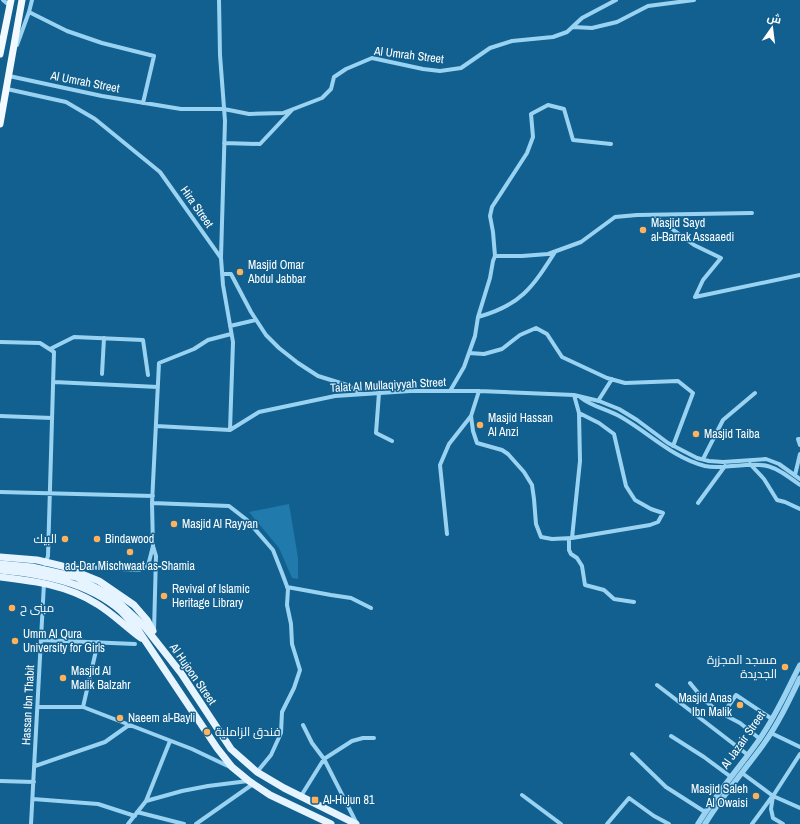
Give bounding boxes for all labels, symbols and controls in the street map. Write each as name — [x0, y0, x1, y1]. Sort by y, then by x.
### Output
north arrow — [752, 8, 792, 48]
text: ش — [766, 10, 783, 27]
street label: Al Umrah Street — [372, 43, 445, 67]
street label: Al Umrah Street — [48, 67, 121, 97]
street label: Hira Street — [177, 183, 217, 231]
place label: Masjid Sayd al-Barrak Assaaedi — [651, 215, 734, 245]
marker: Masjid Sayd al-Barrak Assaaedi — [638, 225, 648, 235]
place label: Masjid Omar Abdul Jabbar — [247, 257, 307, 287]
marker: Masjid Omar Abdul Jabbar — [235, 267, 245, 277]
street label: Talat Al Mullaqiyyah Street — [330, 374, 447, 396]
place label: Masjid Hassan Al Anzi — [487, 410, 553, 440]
marker: Masjid Hassan Al Anzi — [475, 420, 485, 430]
place label: Masjid Taiba — [704, 426, 760, 442]
marker: Masjid Taiba — [691, 429, 701, 439]
place label: Masjid Al Rayyan — [182, 516, 258, 532]
marker: Masjid Al Rayyan — [169, 519, 179, 529]
place label: البيك — [34, 531, 57, 547]
place label: Bindawood — [105, 531, 154, 547]
marker: البيك — [60, 534, 70, 544]
marker: Bindawood — [92, 534, 102, 544]
marker: ad-Dar Mischwaat as-Shamia — [125, 547, 135, 557]
place label: ad-Dar Mischwaat as-Shamia — [65, 558, 196, 574]
place label: Revival of Islamic Heritage Library — [172, 581, 250, 611]
marker: Revival of Islamic Heritage Library — [159, 591, 169, 601]
place label: مبنى ح — [20, 600, 54, 616]
marker: مبنى ح — [7, 603, 17, 613]
place label: Umm Al Qura University for Girls — [23, 626, 105, 656]
marker: Umm Al Qura University for Girls — [10, 636, 20, 646]
street label: Al Hujoon Street — [165, 639, 220, 708]
place label: مسجد المجزرة الجديدة — [707, 652, 777, 682]
marker: مسجد المجزرة الجديدة — [780, 662, 790, 672]
place label: Masjid Al Malik Balzahr — [71, 663, 131, 693]
street label: Hassan Ibn Thabit — [18, 664, 38, 745]
marker: Masjid Al Malik Balzahr — [58, 673, 68, 683]
place label: Masjid Anas Ibn Malik — [678, 690, 732, 720]
marker: Masjid Anas Ibn Malik — [735, 700, 745, 710]
street label: Al Jazair Street — [717, 708, 769, 773]
place label: Naeem al-Bayli — [128, 710, 195, 726]
marker: Naeem al-Bayli — [115, 713, 125, 723]
place label: فندق الزاملية — [215, 724, 281, 740]
marker: فندق الزاملية — [202, 727, 212, 737]
place label: Masjid Saleh Al Owaisi — [691, 781, 748, 811]
marker: Masjid Saleh Al Owaisi — [751, 791, 761, 801]
place label: Al-Hujun 81 — [322, 792, 375, 808]
marker: Al-Hujun 81 — [310, 795, 320, 805]

